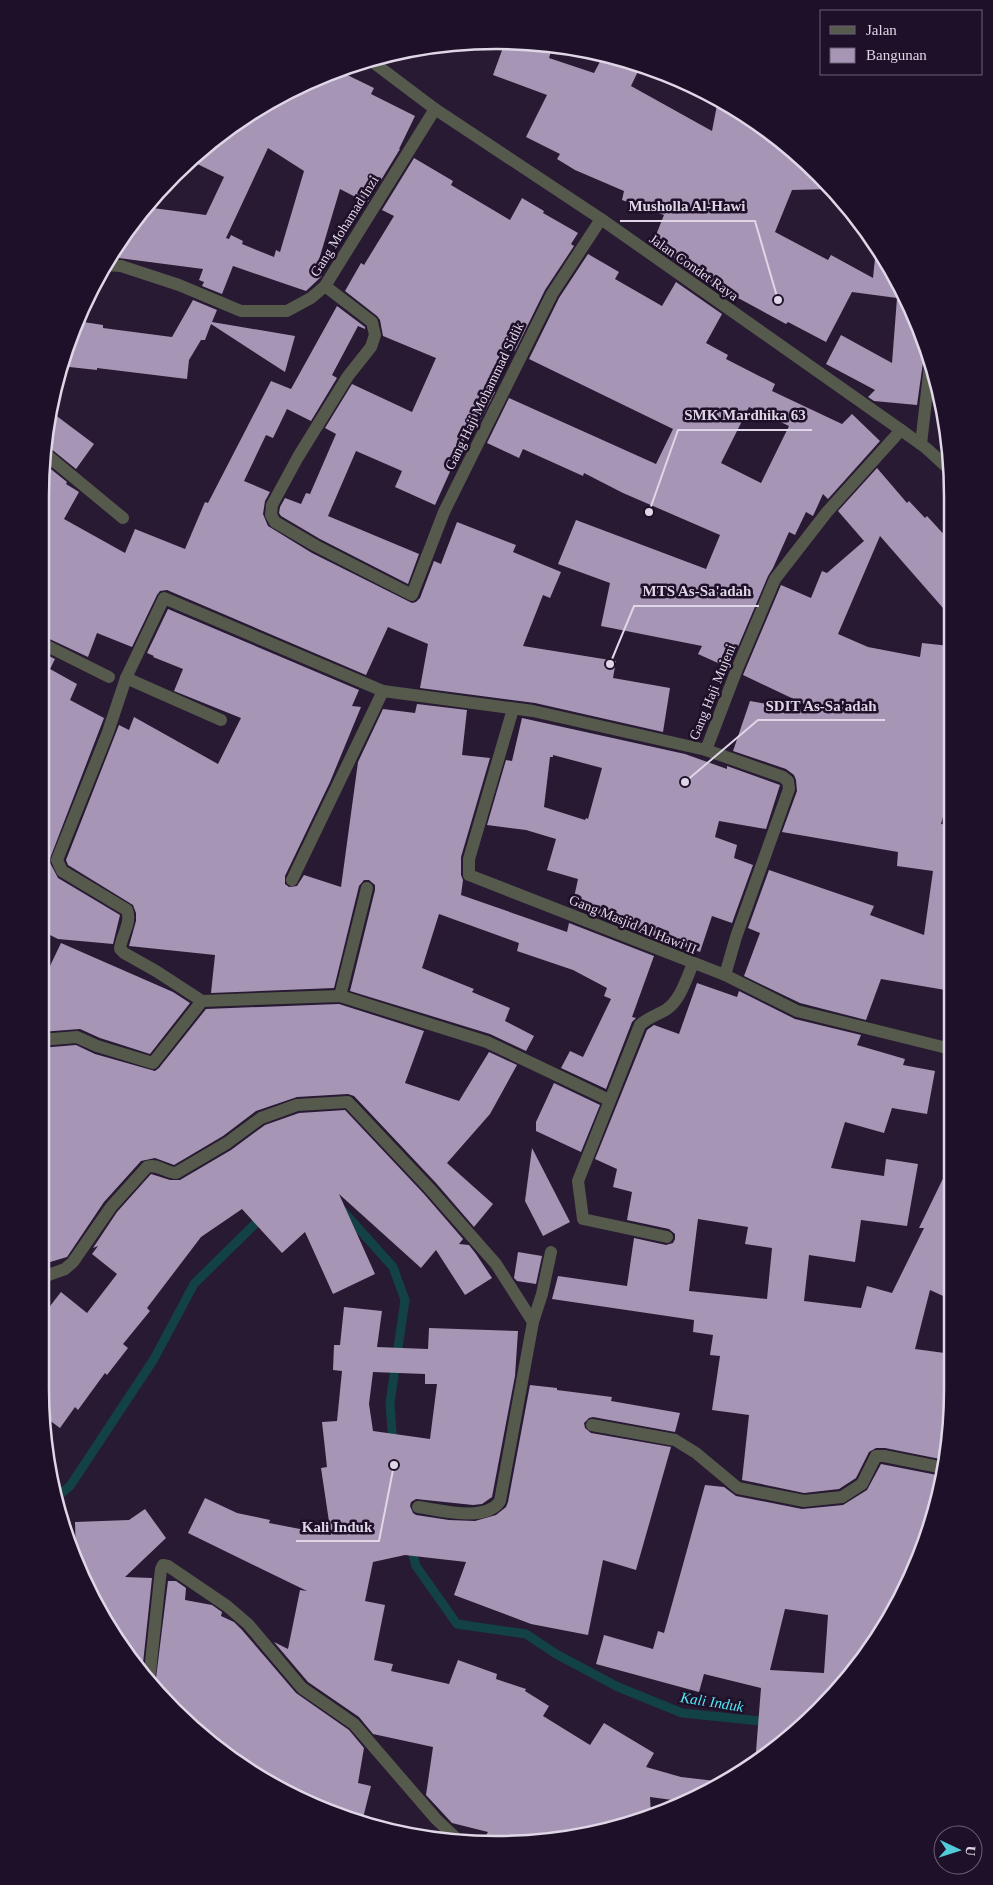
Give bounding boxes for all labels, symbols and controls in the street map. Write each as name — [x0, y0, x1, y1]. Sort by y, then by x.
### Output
legend — [820, 10, 983, 75]
text: Jalan — [866, 22, 897, 38]
text: Bangunan — [866, 47, 927, 63]
street label: Gang Mohamad Inzi — [307, 173, 382, 279]
callout: Musholla Al-Hawi — [620, 191, 755, 221]
text: Musholla Al-Hawi — [628, 198, 746, 214]
street label: Jalan Condet Raya — [646, 231, 742, 304]
street label: Gang Haji Mohammad Sidik — [442, 320, 527, 472]
callout: SMK Mardhika 63 — [678, 400, 812, 430]
text: SMK Mardhika 63 — [684, 407, 806, 423]
callout: MTS As-Sa'adah — [634, 576, 759, 606]
text: MTS As-Sa'adah — [643, 583, 752, 599]
street label: Gang Haji Mujeni — [686, 642, 739, 742]
callout: SDIT As-Sa'adah — [758, 690, 885, 720]
text: SDIT As-Sa'adah — [765, 698, 877, 714]
street label: Gang Masjid Al Hawi II — [567, 892, 699, 957]
callout: Kali Induk — [296, 1511, 379, 1541]
text: Kali Induk — [302, 1519, 373, 1535]
water label: Kali Induk — [678, 1689, 745, 1715]
north arrow — [933, 1825, 983, 1875]
text: U — [963, 1845, 978, 1856]

